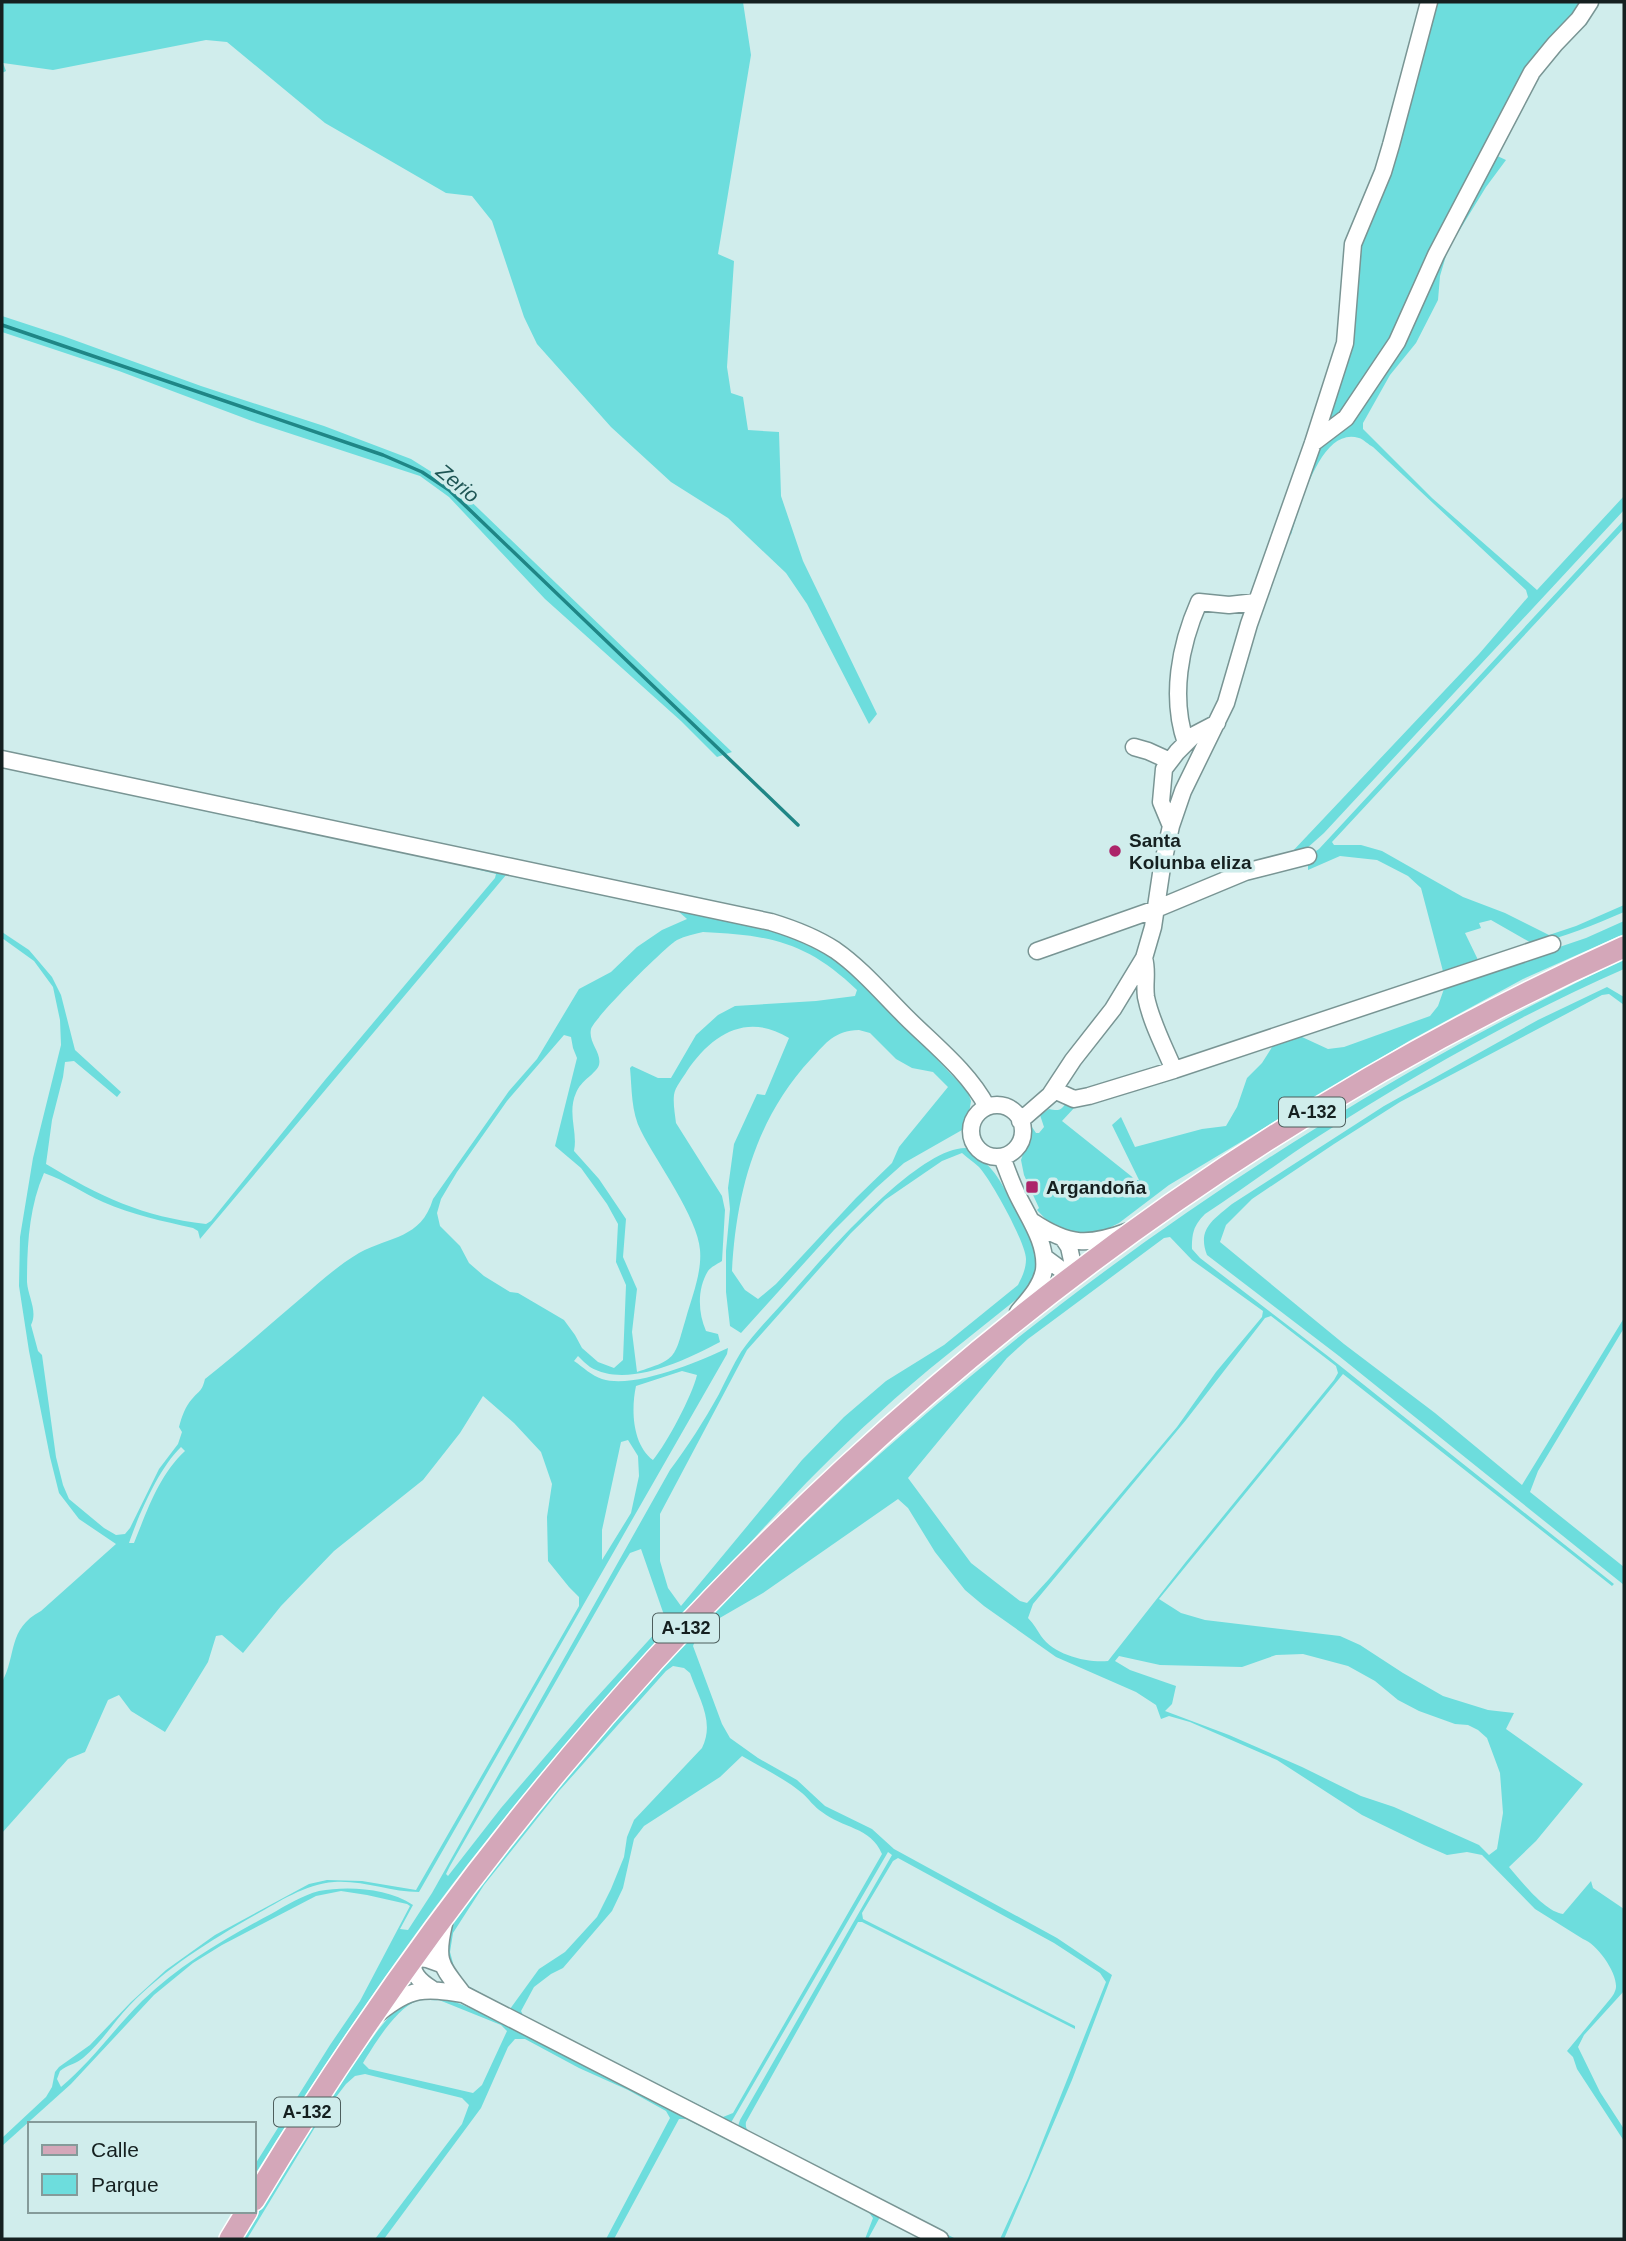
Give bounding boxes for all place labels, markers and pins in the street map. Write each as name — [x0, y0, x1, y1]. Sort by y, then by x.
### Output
place label: Santa Kolunba eliza — [1129, 830, 1252, 873]
marker: Santa Kolunba eliza — [1107, 843, 1123, 859]
place label: Argandoña — [1046, 1177, 1147, 1198]
marker: Argandoña — [1024, 1179, 1040, 1195]

